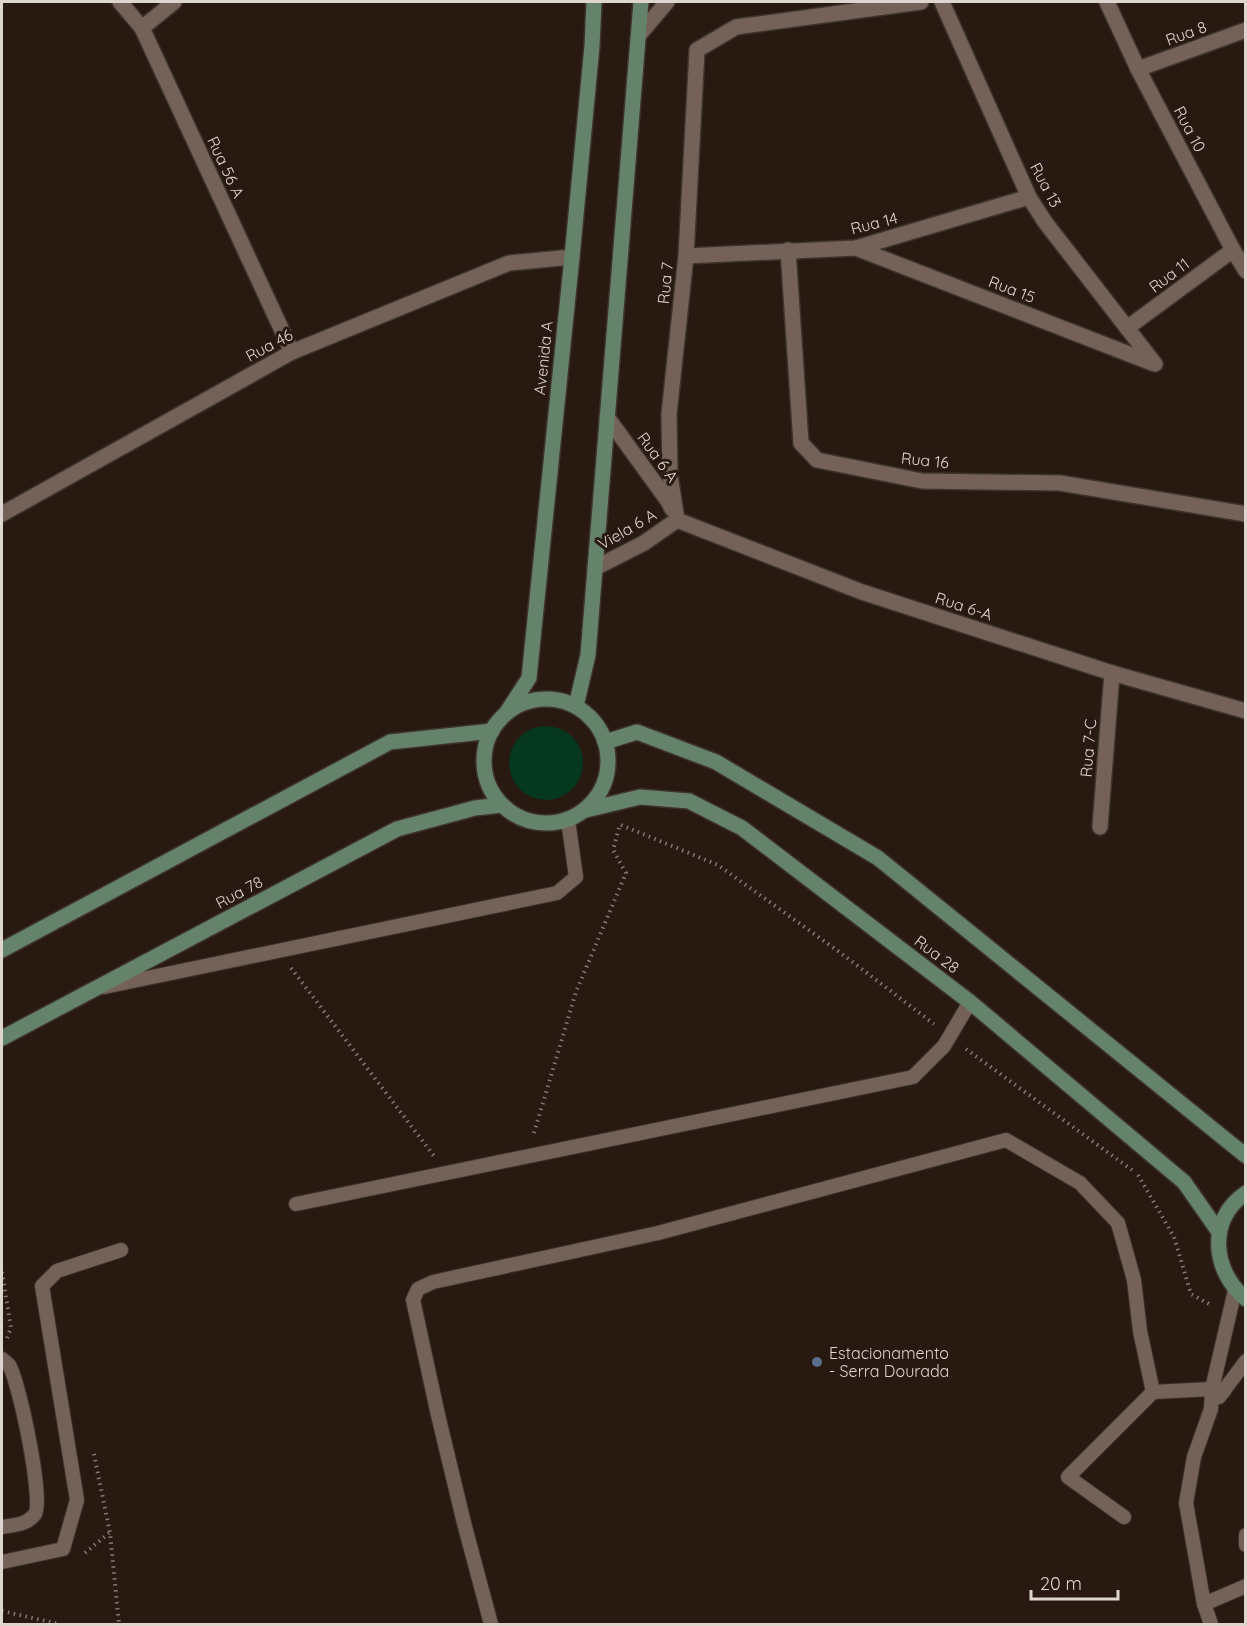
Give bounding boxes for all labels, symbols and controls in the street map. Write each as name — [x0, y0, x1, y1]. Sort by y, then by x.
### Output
street label: Rua 8 — [1163, 16, 1209, 50]
street label: Rua 10 — [1170, 103, 1210, 155]
street label: Rua 56 A — [203, 133, 249, 201]
street label: Rua 13 — [1026, 159, 1066, 211]
street label: Rua 14 — [848, 208, 900, 238]
street label: Rua 11 — [1145, 253, 1193, 297]
street label: Rua 7 — [653, 261, 677, 305]
street label: Rua 15 — [986, 271, 1038, 307]
street label: Avenida A — [529, 320, 557, 396]
street label: Rua 46 — [242, 324, 296, 366]
street label: Rua 6 A — [633, 428, 683, 486]
street label: Rua 16 — [900, 448, 950, 473]
street label: Viela 6 A — [594, 504, 660, 554]
street label: Rua 6-A — [933, 587, 995, 625]
street label: Rua 7-C — [1075, 718, 1101, 778]
street label: Rua 78 — [212, 871, 266, 913]
street label: Rua 28 — [911, 931, 963, 977]
place label: Estacionamento - Serra Dourada — [829, 1343, 949, 1381]
marker: Estacionamento - Serra Dourada — [810, 1355, 824, 1369]
scale bar — [1031, 1563, 1118, 1601]
text: 20 m — [1040, 1572, 1082, 1595]

